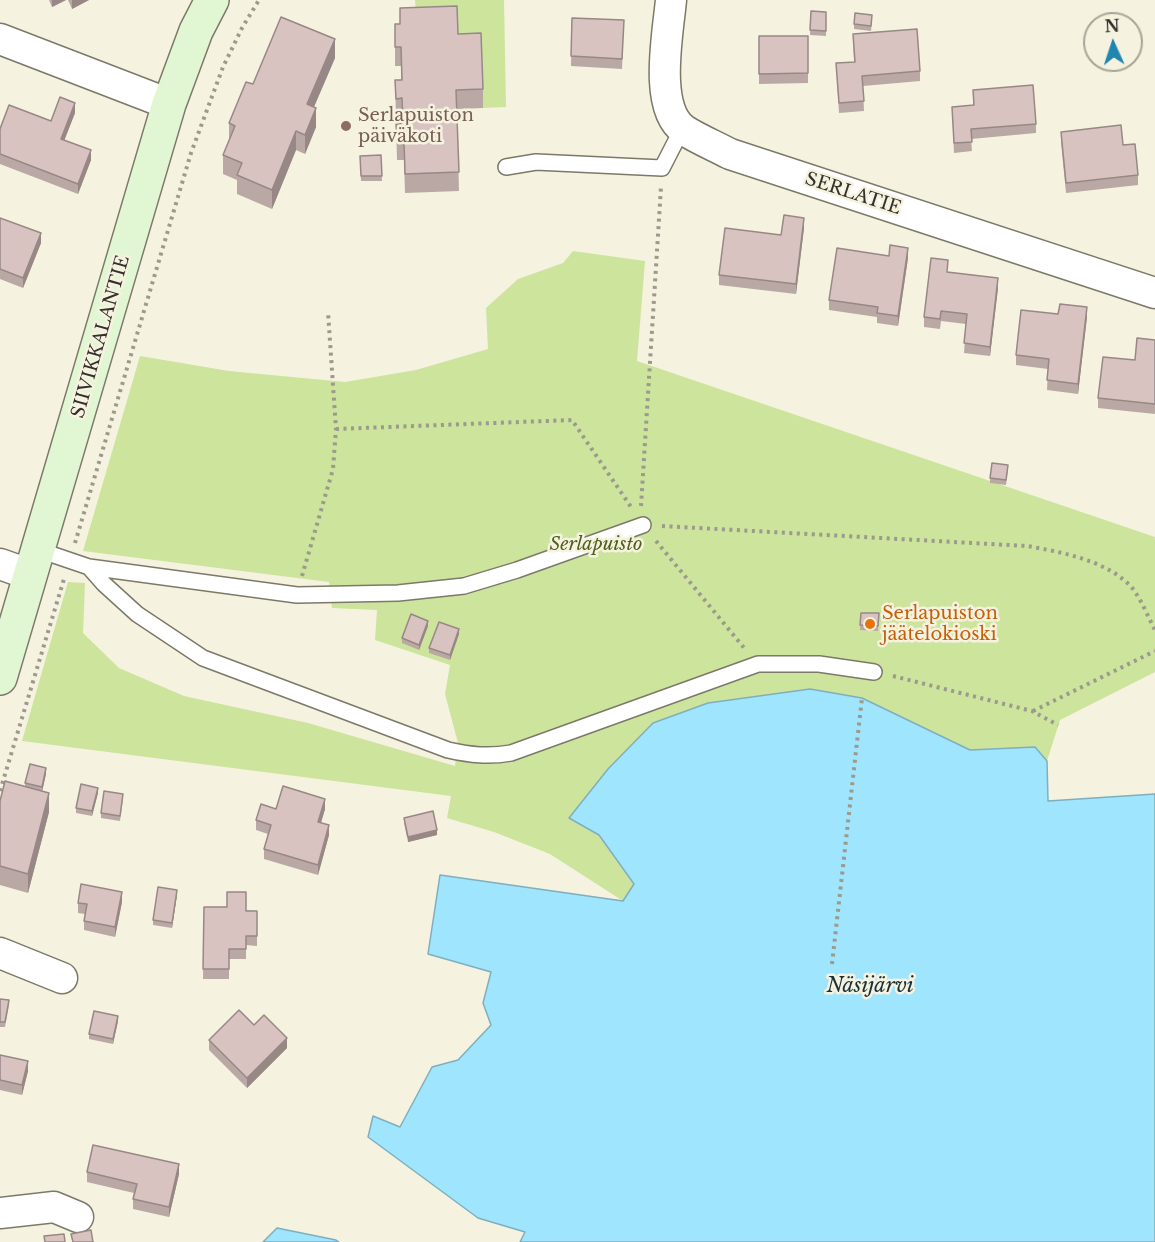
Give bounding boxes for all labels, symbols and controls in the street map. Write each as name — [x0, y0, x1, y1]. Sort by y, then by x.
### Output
north arrow — [1083, 12, 1143, 72]
text: N — [1104, 16, 1120, 36]
place label: Serlapuiston päiväkoti — [358, 105, 474, 148]
marker: Serlapuiston päiväkoti — [339, 119, 353, 133]
street label: SERLATIE — [802, 168, 904, 220]
street label: SIIVIKKALANTIE — [67, 253, 135, 421]
park label: Serlapuisto — [550, 534, 642, 556]
place label: Serlapuiston jäätelokioski — [882, 603, 998, 646]
marker: Serlapuiston jäätelokioski — [863, 617, 877, 631]
water label: Näsijärvi — [826, 974, 914, 998]

